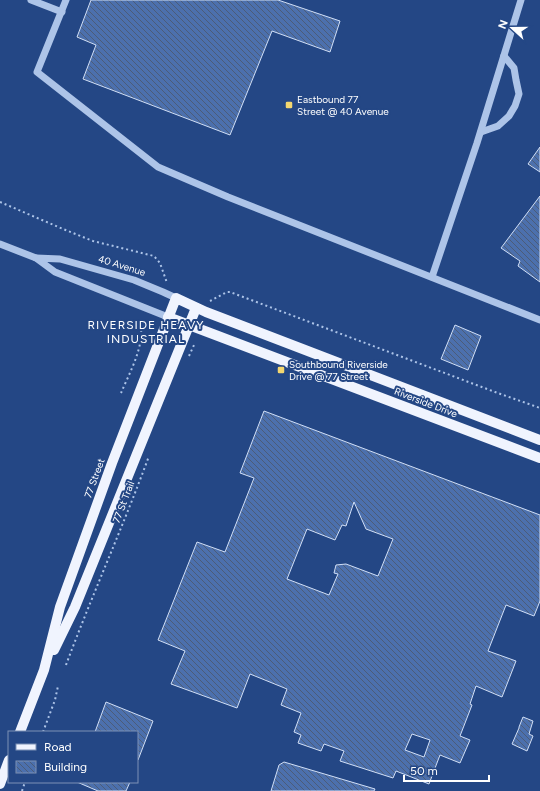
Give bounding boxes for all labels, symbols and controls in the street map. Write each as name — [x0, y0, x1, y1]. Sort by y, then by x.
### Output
north arrow — [492, 8, 532, 48]
text: N — [496, 18, 511, 31]
place label: Eastbound 77 Street @ 40 Avenue — [297, 93, 389, 118]
marker: Eastbound 77 Street @ 40 Avenue — [284, 100, 294, 110]
street label: 40 Avenue — [97, 252, 148, 279]
district label: RIVERSIDE HEAVY INDUSTRIAL — [88, 318, 204, 346]
place label: Southbound Riverside Drive @ 77 Street — [289, 358, 388, 383]
marker: Southbound Riverside Drive @ 77 Street — [276, 365, 286, 375]
street label: Riverside Drive — [392, 384, 460, 421]
street label: 77 Street — [81, 456, 108, 500]
street label: 77 St Trail — [110, 479, 137, 525]
legend — [8, 731, 138, 783]
text: Road — [44, 740, 72, 754]
scale bar — [404, 757, 489, 783]
text: Building — [44, 760, 87, 774]
text: 50 m — [410, 764, 438, 778]

